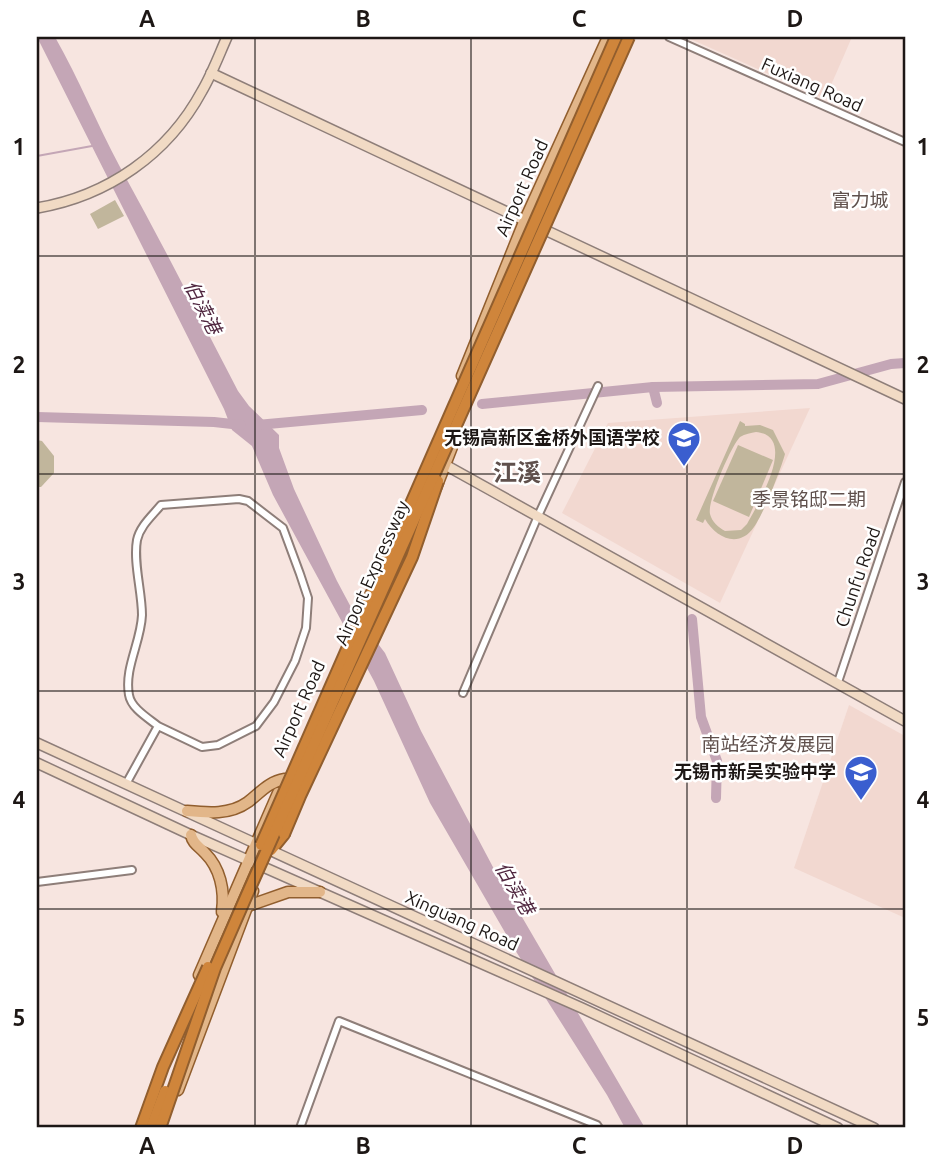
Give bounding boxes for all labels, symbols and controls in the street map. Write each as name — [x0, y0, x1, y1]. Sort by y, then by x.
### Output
text: A — [139, 6, 155, 31]
text: B — [355, 6, 371, 31]
text: C — [572, 6, 587, 31]
text: D — [787, 6, 803, 31]
street label: Fuxiang Road — [759, 53, 866, 115]
text: 1 — [13, 134, 25, 159]
text: 1 — [917, 134, 929, 159]
street label: Airport Road — [491, 136, 551, 239]
district label: 富力城 — [831, 189, 889, 211]
water label: 伯渎港 — [180, 277, 227, 340]
text: 2 — [13, 352, 25, 377]
text: 2 — [917, 352, 929, 377]
school or university icon: 无锡高新区金桥外国语学校 — [665, 419, 703, 468]
place label: 无锡高新区金桥外国语学校 — [444, 427, 660, 447]
district label: 江溪 — [493, 459, 541, 486]
district label: 季景铭邸二期 — [752, 488, 866, 510]
street label: Airport Expressway — [330, 497, 412, 648]
street label: Chunfu Road — [831, 524, 884, 629]
text: 3 — [13, 569, 25, 594]
text: 3 — [917, 569, 929, 594]
street label: Airport Road — [268, 657, 328, 760]
district label: 南站经济发展园 — [701, 733, 835, 755]
school or university icon: 无锡市新吴实验中学 — [842, 753, 880, 802]
place label: 无锡市新吴实验中学 — [674, 761, 836, 781]
text: 4 — [13, 787, 26, 812]
text: 4 — [917, 787, 930, 812]
water label: 伯渎港 — [491, 858, 540, 921]
street label: Xinguang Road — [403, 886, 522, 954]
text: 5 — [13, 1005, 25, 1030]
text: 5 — [917, 1005, 929, 1030]
text: A — [139, 1133, 155, 1158]
text: B — [355, 1133, 371, 1158]
text: C — [572, 1133, 587, 1158]
text: D — [787, 1133, 803, 1158]

